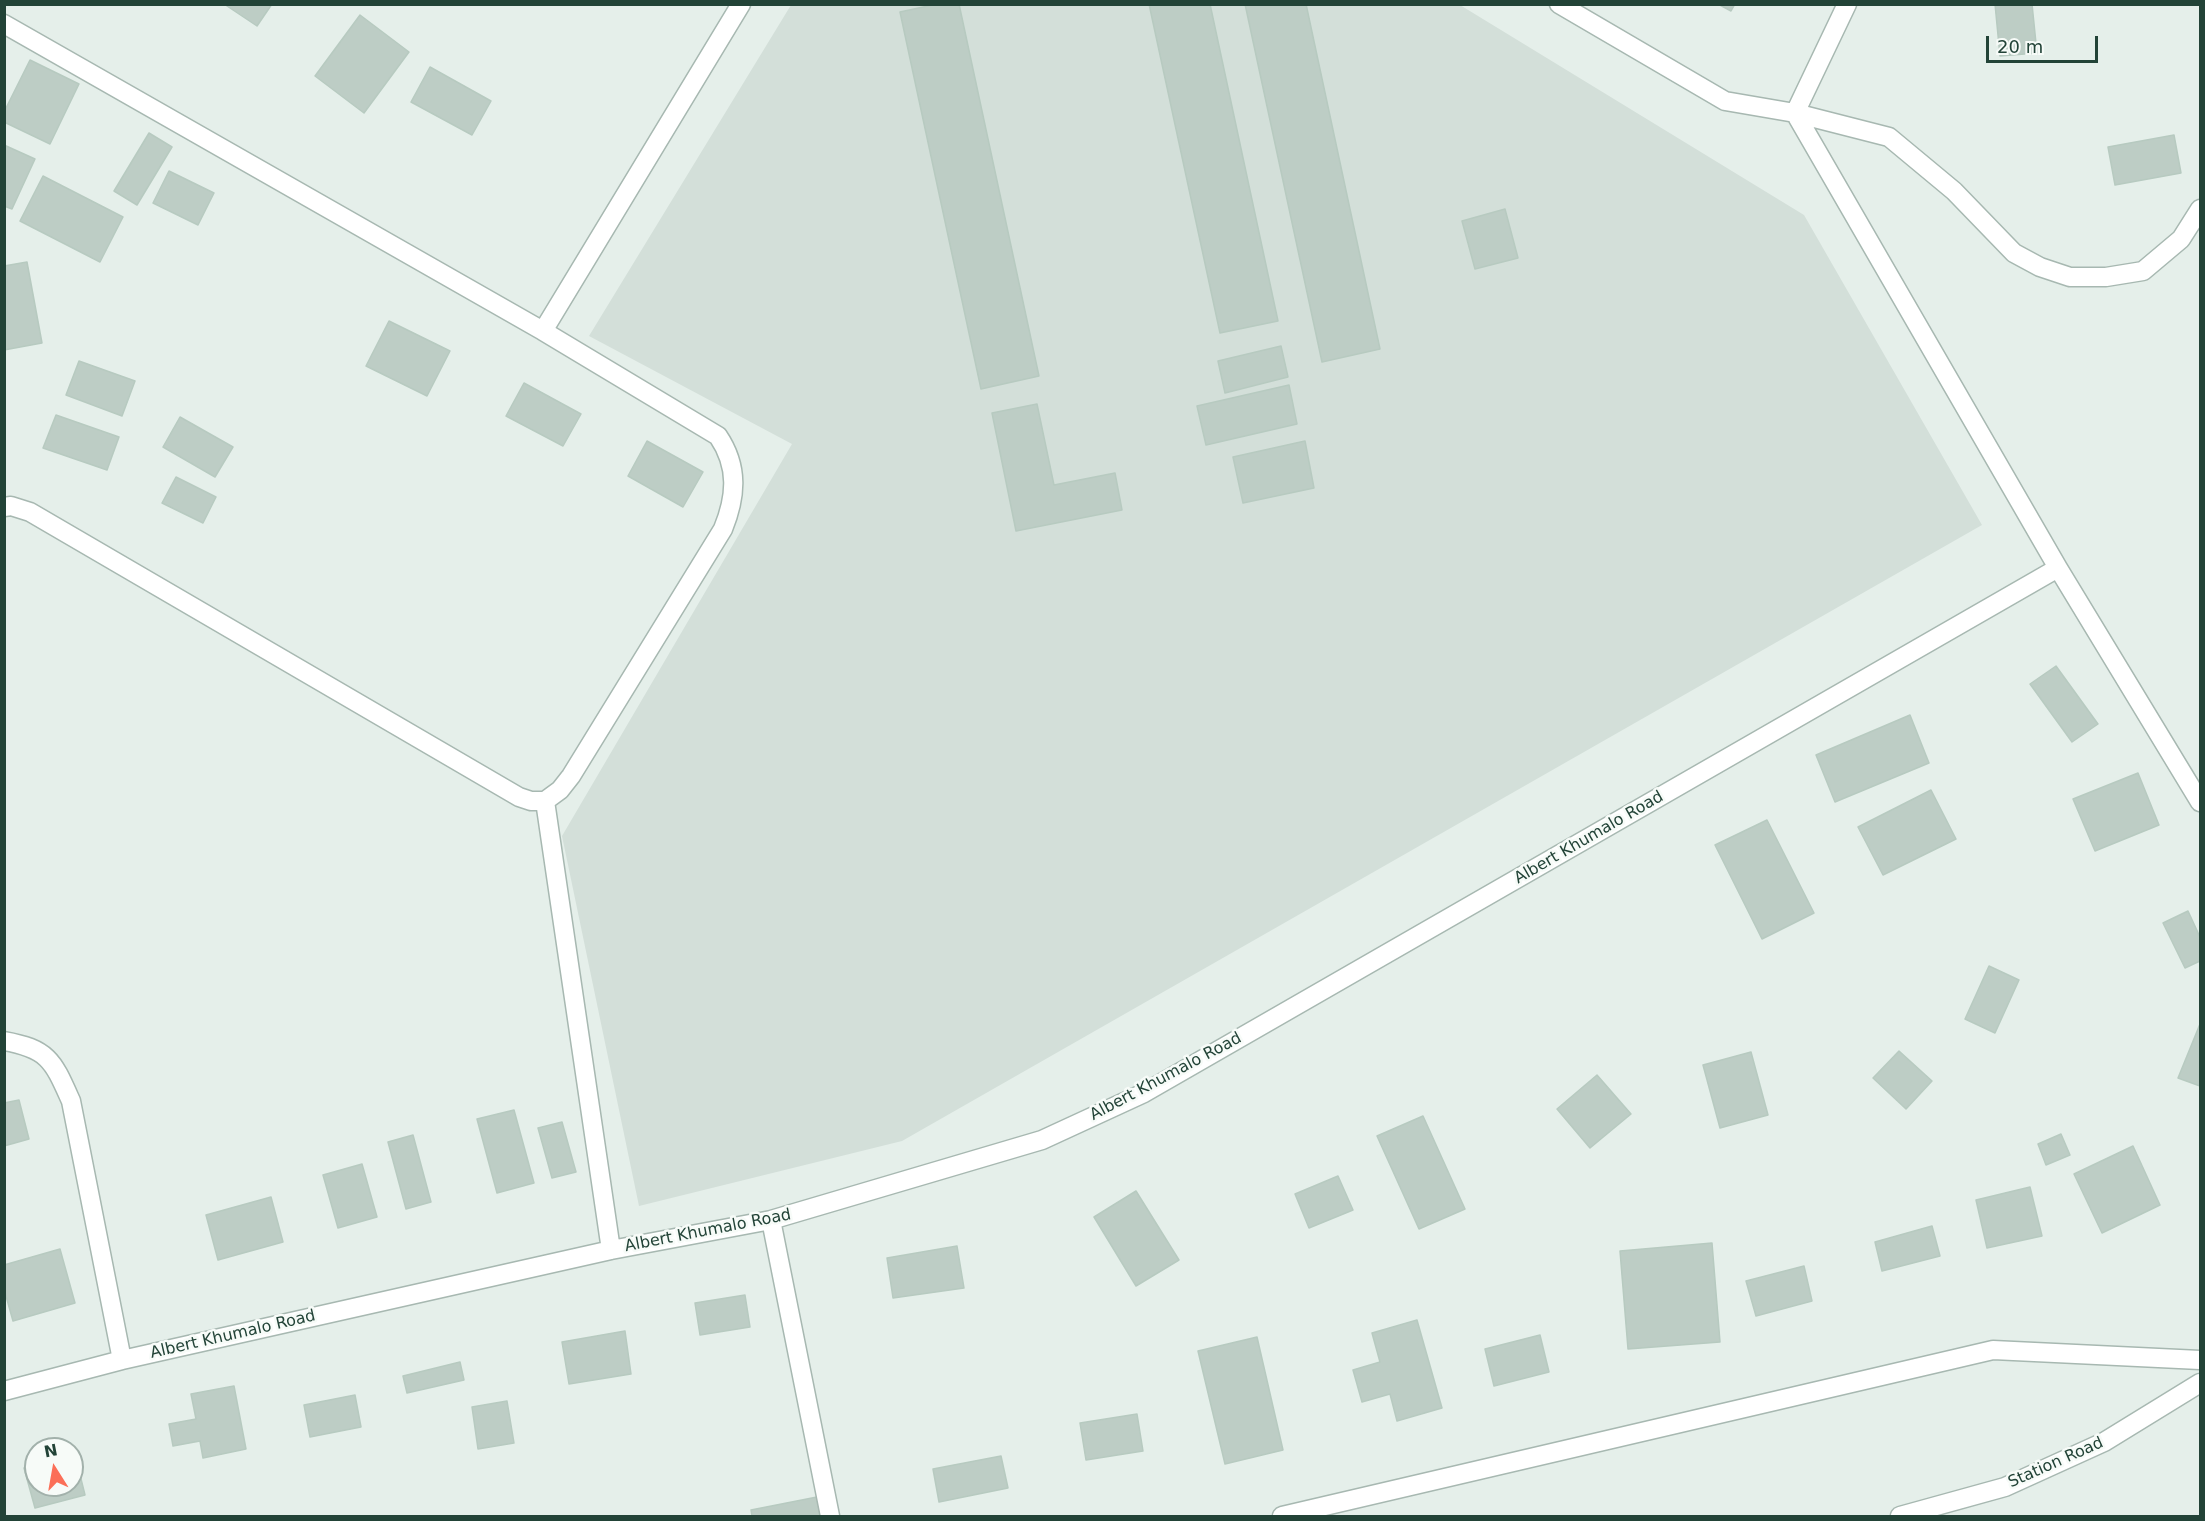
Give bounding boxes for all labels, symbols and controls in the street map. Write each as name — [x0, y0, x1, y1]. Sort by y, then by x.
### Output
scale bar — [1989, 24, 2102, 62]
text: 20 m — [1997, 36, 2043, 57]
street label: Albert Khumalo Road — [1511, 787, 1667, 889]
street label: Albert Khumalo Road — [1087, 1029, 1245, 1125]
street label: Albert Khumalo Road — [623, 1205, 793, 1257]
street label: Albert Khumalo Road — [149, 1307, 317, 1363]
street label: Station Road — [2005, 1433, 2107, 1493]
north arrow — [24, 1437, 84, 1497]
text: N — [42, 1440, 59, 1461]

